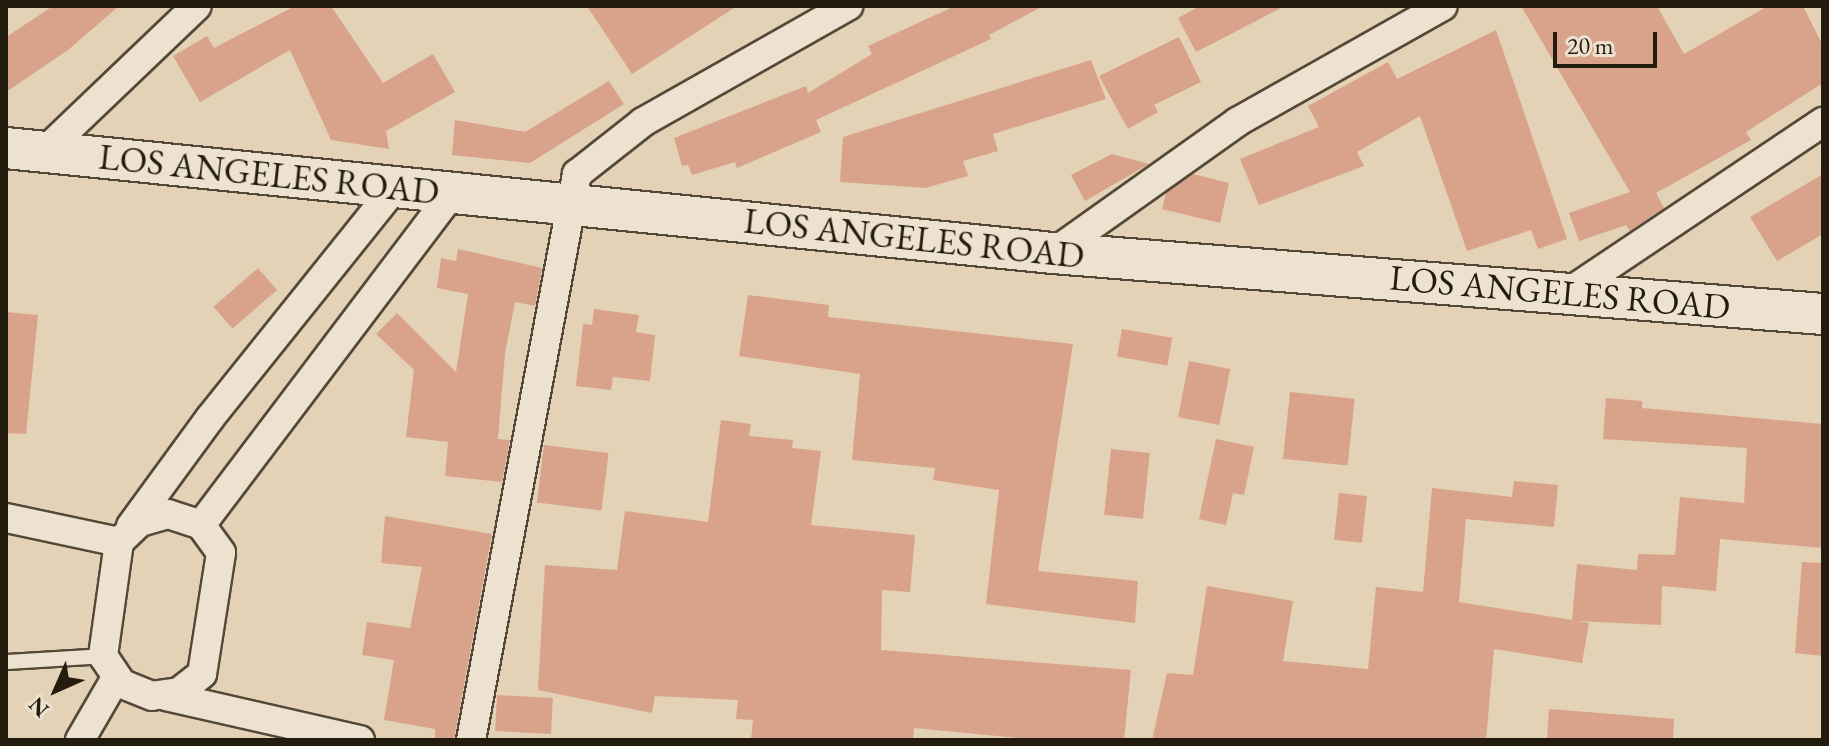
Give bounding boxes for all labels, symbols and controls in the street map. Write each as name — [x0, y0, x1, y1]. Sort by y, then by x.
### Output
scale bar — [1557, 16, 1661, 66]
text: 20 m — [1567, 30, 1614, 61]
street label: LOS ANGELES ROAD — [97, 135, 441, 213]
street label: LOS ANGELES ROAD — [742, 199, 1086, 277]
street label: LOS ANGELES ROAD — [1388, 256, 1732, 328]
north arrow — [16, 650, 96, 730]
text: N — [22, 691, 55, 724]

